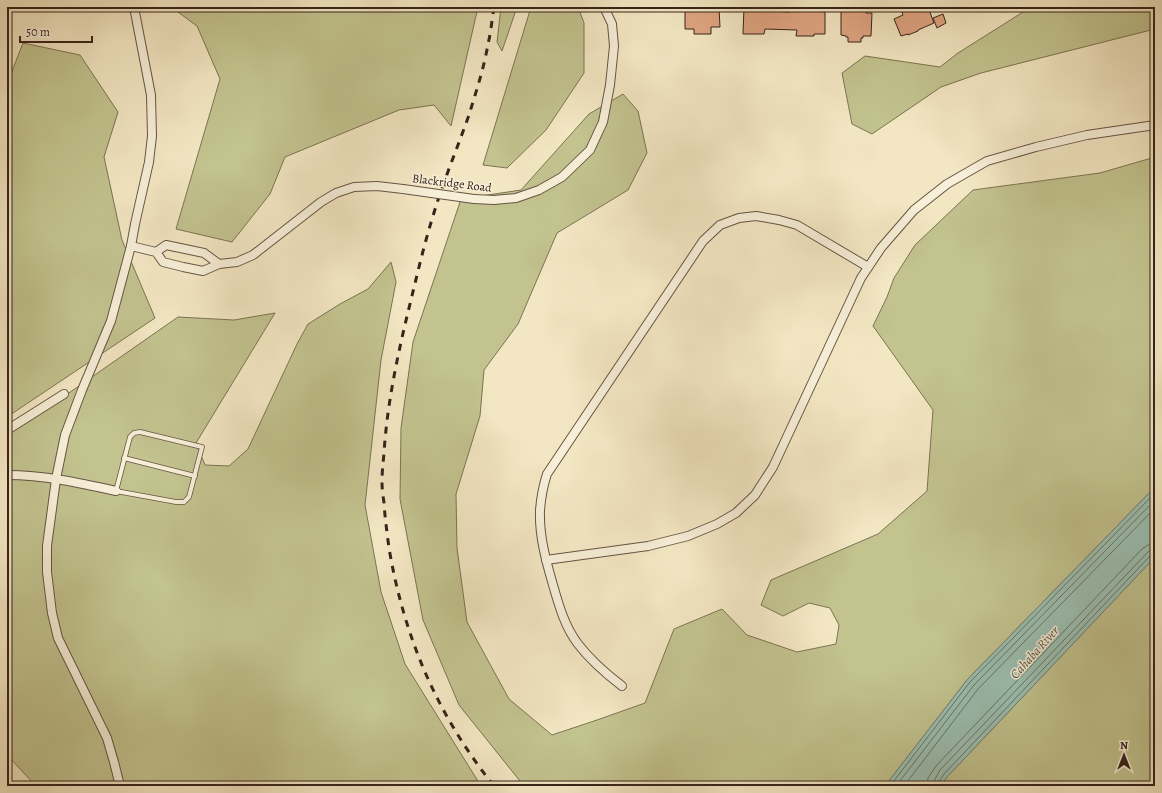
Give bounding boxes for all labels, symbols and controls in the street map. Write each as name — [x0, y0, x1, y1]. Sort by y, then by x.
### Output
scale bar — [20, 18, 92, 44]
text: 50 m — [26, 24, 50, 40]
street label: Blackridge Road — [411, 170, 493, 196]
water label: Cahaba River — [1006, 622, 1063, 682]
north arrow — [1104, 735, 1144, 775]
text: N — [1120, 738, 1128, 753]

